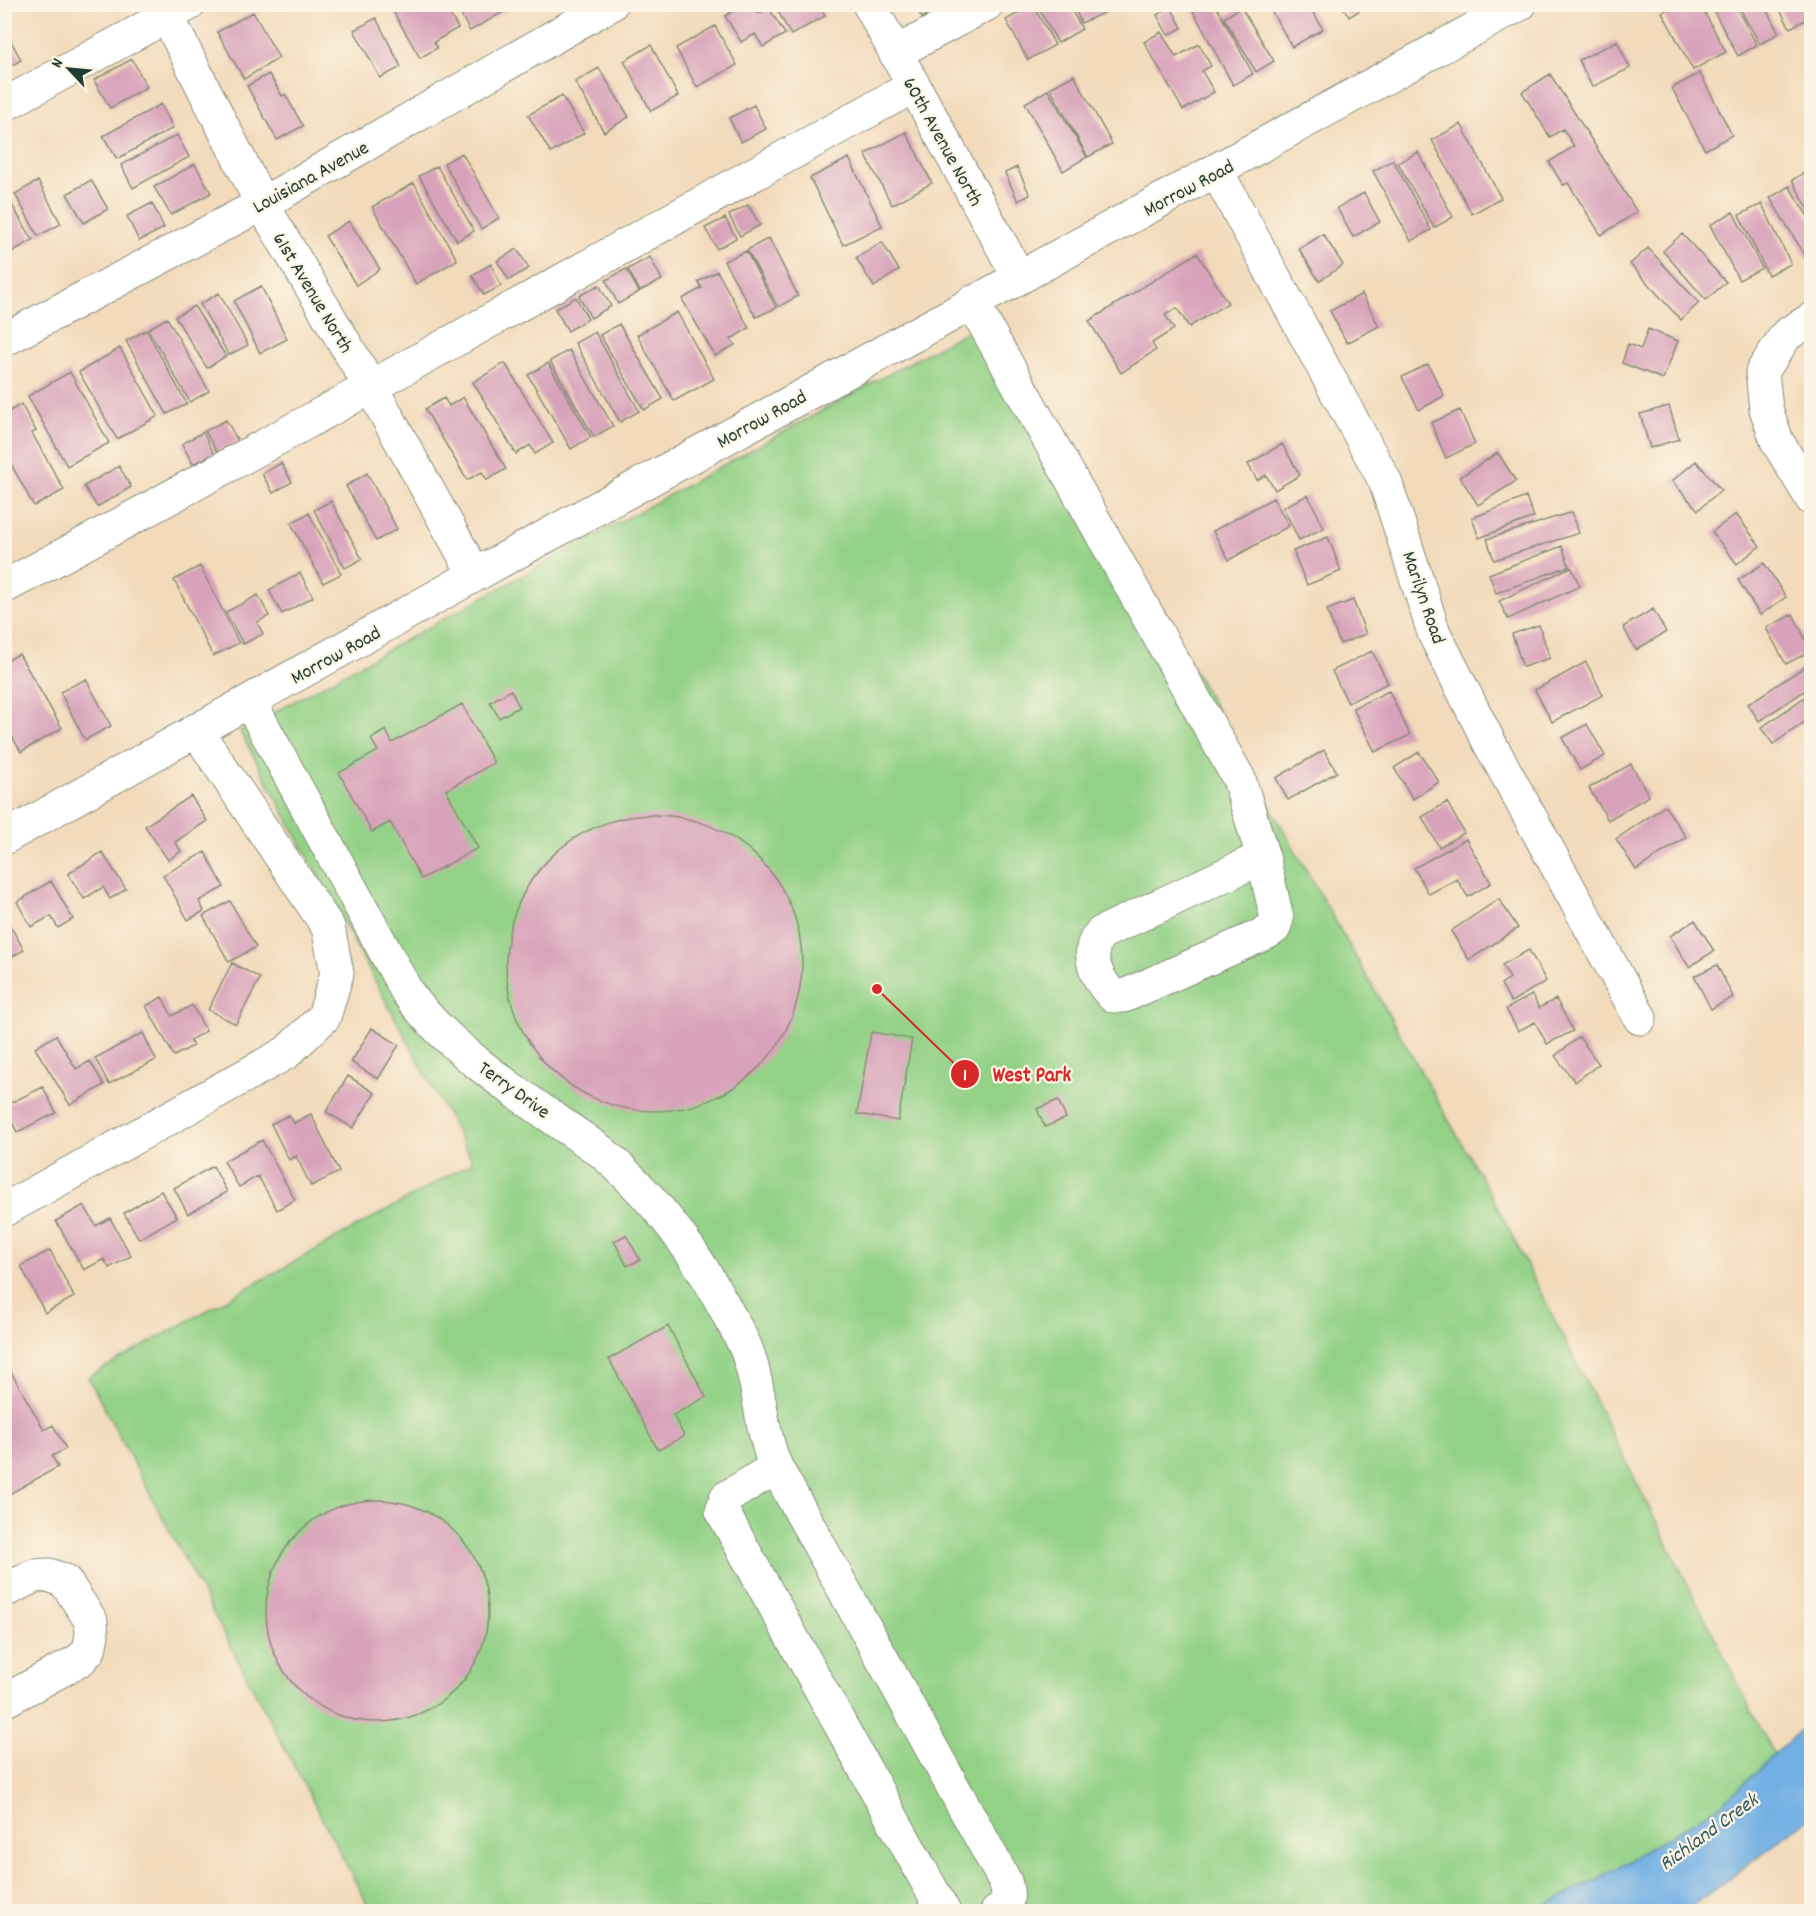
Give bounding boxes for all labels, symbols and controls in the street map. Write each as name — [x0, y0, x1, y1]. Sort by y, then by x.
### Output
north arrow — [39, 39, 99, 99]
text: N — [46, 55, 70, 72]
street label: 60th Avenue North — [894, 73, 988, 212]
street label: Louisiana Avenue — [248, 135, 375, 222]
street label: Morrow Road — [1139, 154, 1240, 225]
street label: 61st Avenue North — [264, 228, 359, 359]
street label: Morrow Road — [712, 384, 813, 457]
street label: Marilyn Road — [1393, 548, 1451, 648]
street label: Morrow Road — [286, 620, 387, 693]
callout: West Park — [950, 1054, 1083, 1093]
street label: Terry Drive — [471, 1056, 555, 1127]
text: West Park — [993, 1062, 1072, 1092]
text: 1 — [963, 1064, 967, 1089]
water label: Richland Creek — [1654, 1786, 1768, 1880]

